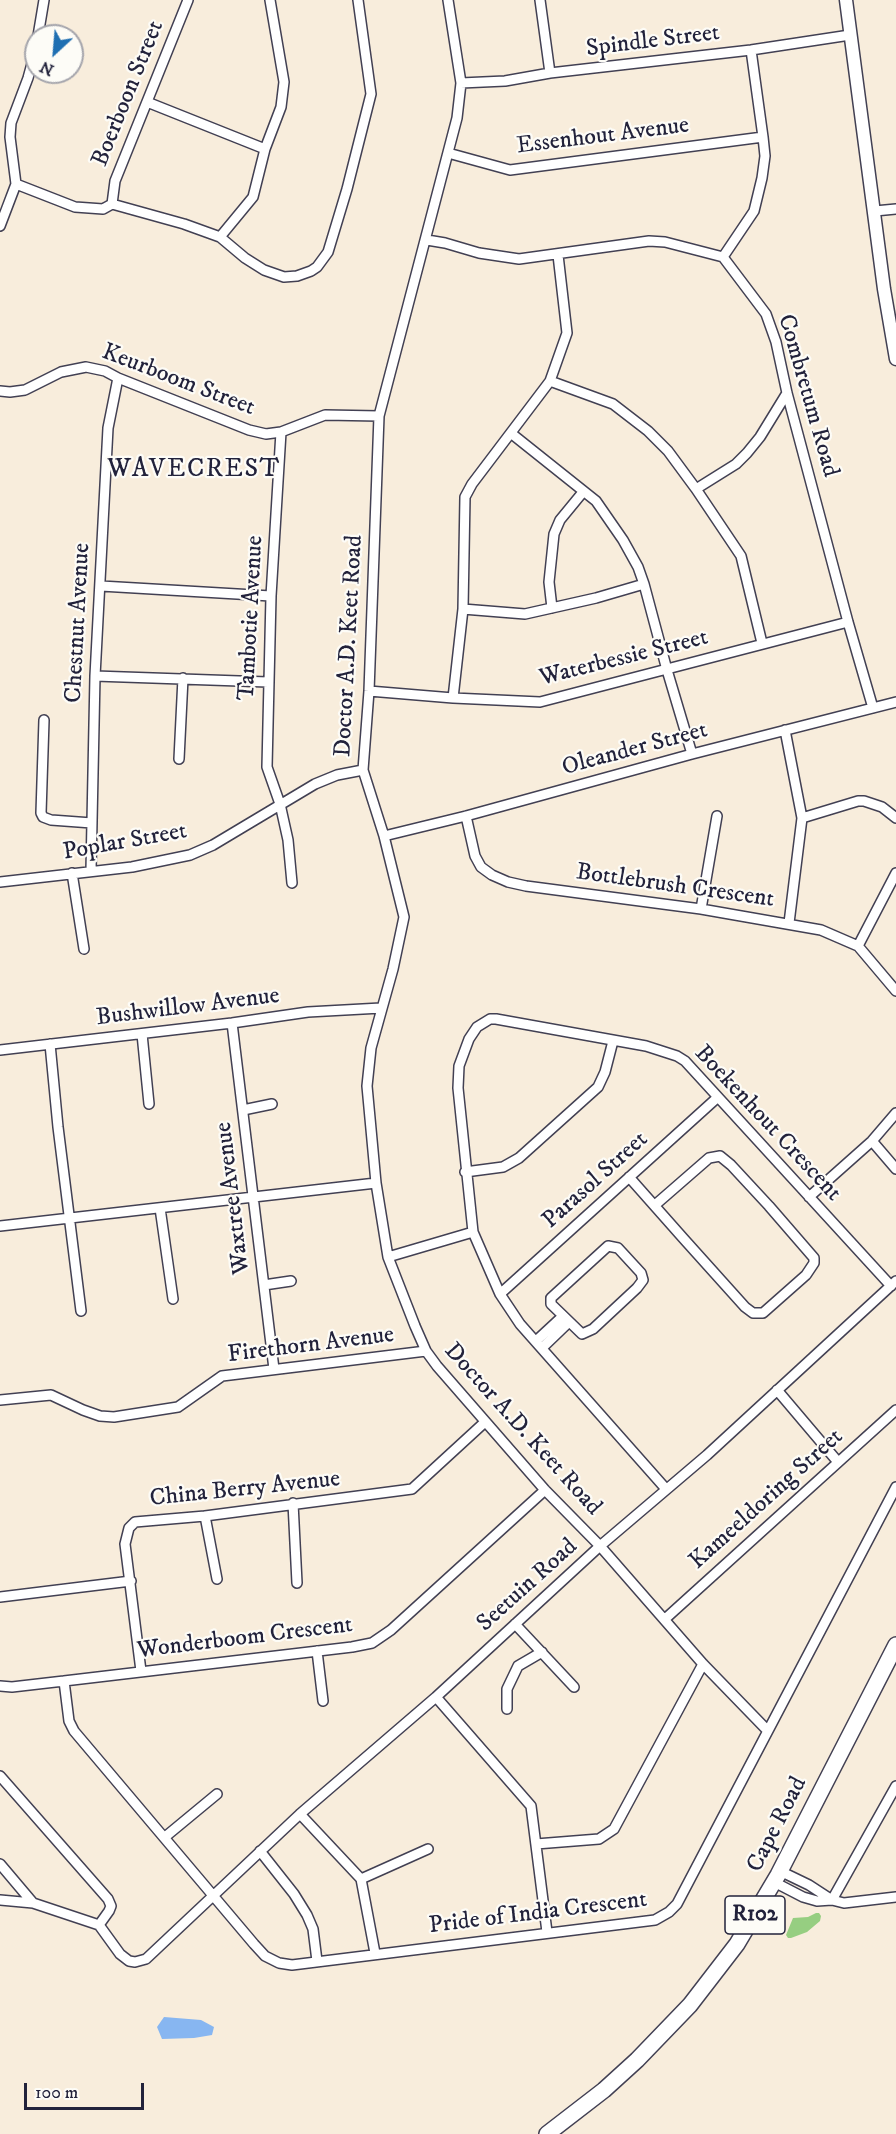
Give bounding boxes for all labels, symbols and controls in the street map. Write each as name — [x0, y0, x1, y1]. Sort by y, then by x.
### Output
street label: Boerboon Street — [87, 17, 171, 171]
street label: Spindle Street — [585, 20, 721, 64]
north arrow — [24, 24, 84, 84]
text: N — [37, 57, 57, 80]
street label: Essenhout Avenue — [515, 112, 691, 162]
street label: Combretum Road — [770, 311, 844, 481]
street label: Keurboom Street — [97, 339, 259, 423]
district label: WAVECREST — [107, 455, 281, 487]
street label: Doctor A.D. Keet Road — [330, 534, 370, 758]
street label: Tambotie Avenue — [233, 535, 271, 701]
street label: Chestnut Avenue — [60, 542, 98, 704]
street label: Waterbessie Street — [537, 624, 711, 694]
street label: Oleander Street — [559, 717, 711, 783]
street label: Poplar Street — [61, 818, 189, 868]
street label: Bottlebrush Crescent — [574, 859, 776, 915]
street label: Bushwillow Avenue — [95, 982, 281, 1034]
street label: Boekenhout Crescent — [687, 1040, 847, 1208]
street label: Waxtree Avenue — [210, 1120, 258, 1276]
street label: Parasol Street — [537, 1126, 655, 1236]
street label: Firethorn Avenue — [226, 1322, 396, 1370]
street label: Doctor A.D. Keet Road — [437, 1338, 607, 1522]
street label: Kameeldoring Street — [684, 1423, 850, 1577]
street label: China Berry Avenue — [148, 1466, 342, 1514]
street label: Seetuin Road — [472, 1533, 584, 1639]
street label: Wonderboom Crescent — [136, 1612, 354, 1666]
street label: Cape Road — [742, 1773, 814, 1877]
street label: Pride of India Crescent — [427, 1886, 649, 1942]
road number: R102 — [725, 1896, 785, 1934]
scale bar — [27, 2071, 147, 2109]
text: 100 m — [35, 2082, 78, 2104]

